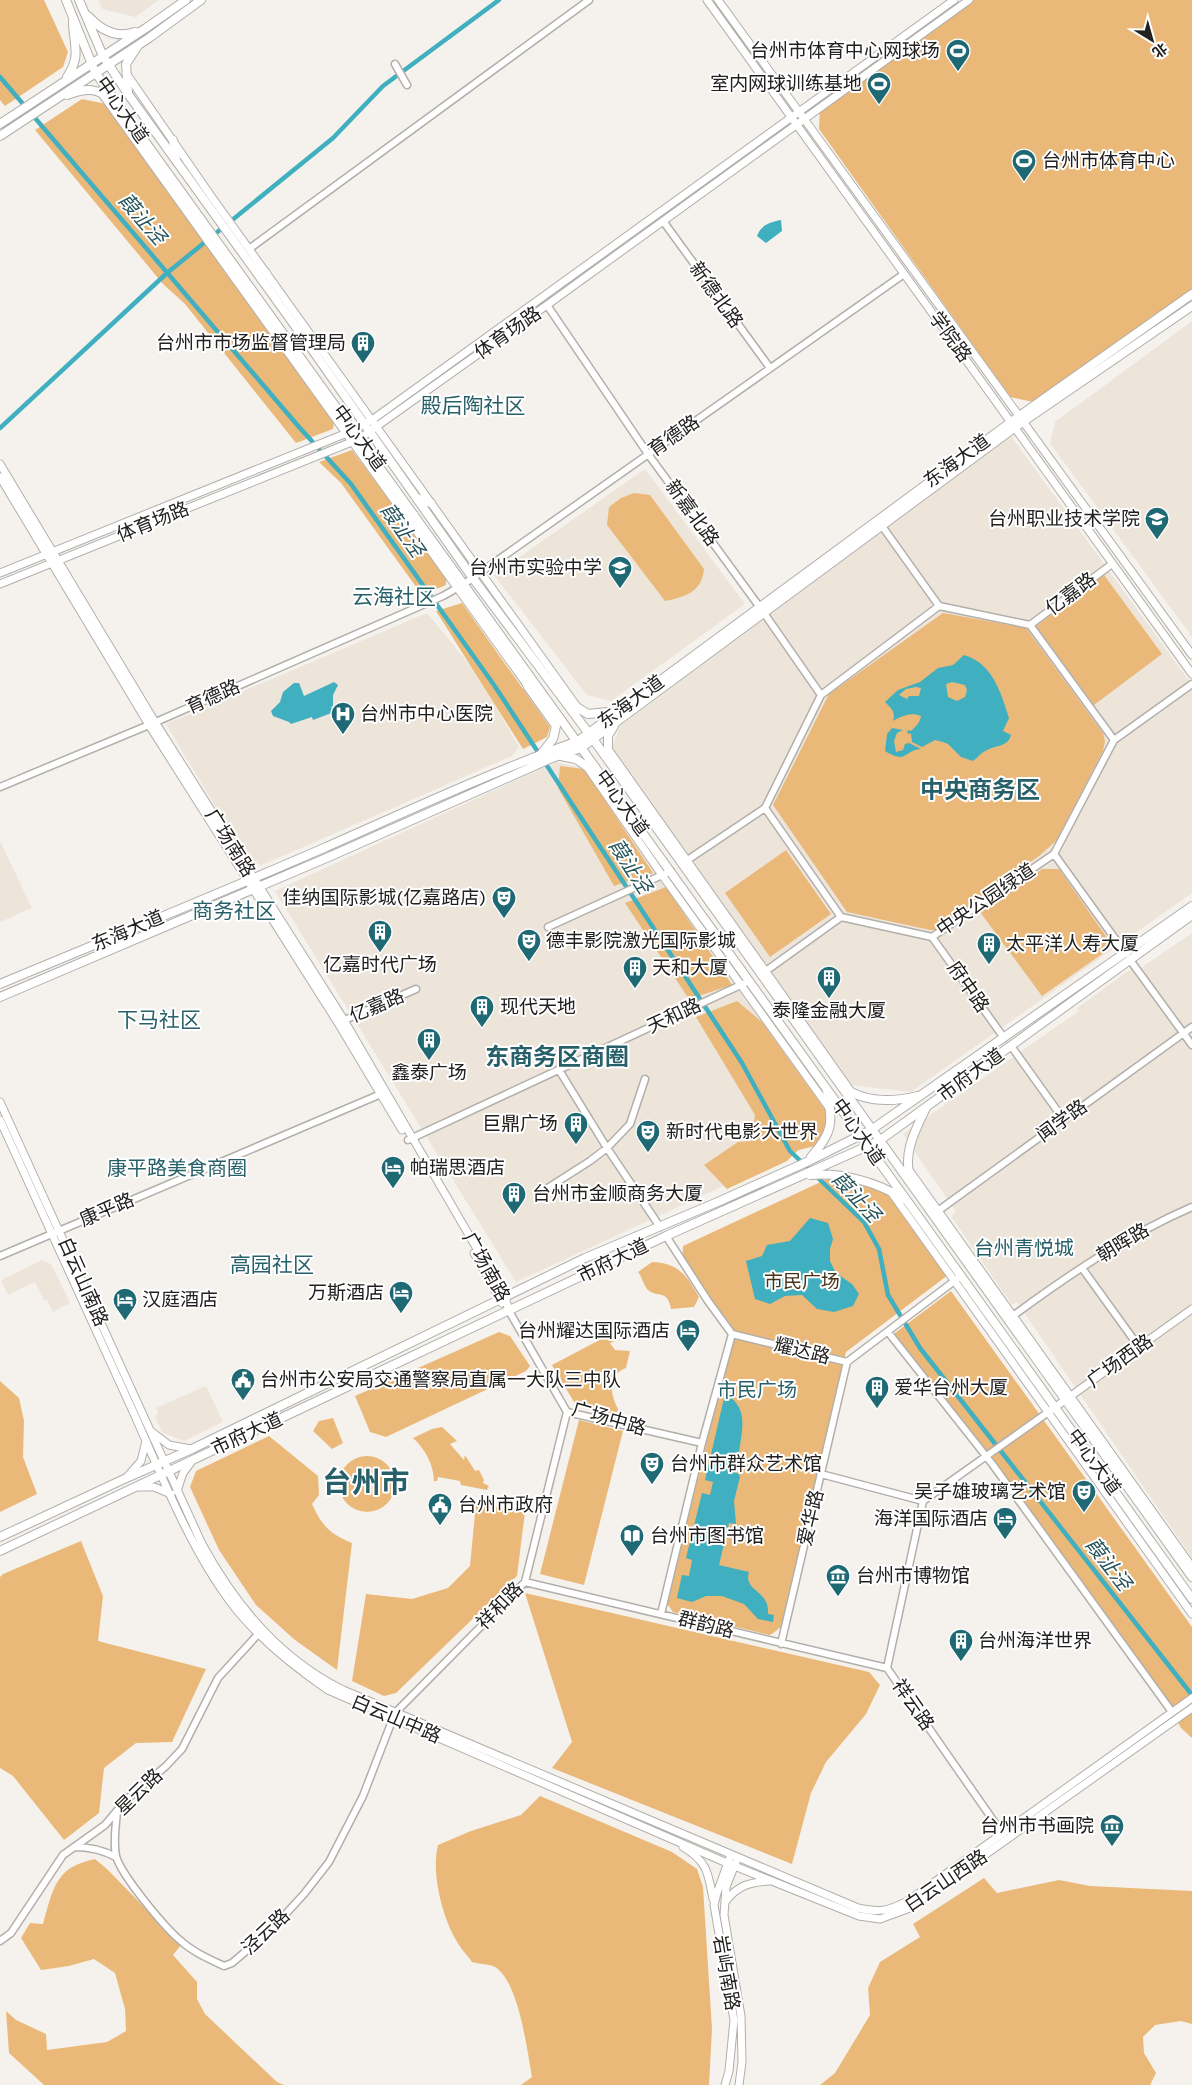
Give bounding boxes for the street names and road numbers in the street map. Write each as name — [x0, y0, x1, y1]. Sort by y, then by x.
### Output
street label: 中心大道 — [91, 73, 153, 147]
street label: 新德北路 — [685, 258, 747, 332]
street label: 体育场路 — [471, 302, 545, 364]
street label: 学院路 — [924, 307, 976, 367]
street label: 中心大道 — [328, 401, 390, 475]
street label: 育德路 — [644, 411, 704, 461]
street label: 东海大道 — [920, 430, 994, 492]
street label: 新嘉北路 — [661, 476, 723, 550]
street label: 体育场路 — [114, 498, 192, 546]
street label: 亿嘉路 — [1042, 568, 1100, 620]
street label: 东海大道 — [594, 671, 668, 733]
street label: 育德路 — [182, 675, 244, 719]
street label: 中心大道 — [591, 766, 653, 840]
street label: 广场南路 — [201, 805, 259, 881]
street label: 中央公园绿道 — [933, 859, 1039, 941]
street label: 东海大道 — [89, 906, 167, 956]
street label: 府中路 — [943, 957, 993, 1017]
street label: 亿嘉路 — [346, 985, 408, 1027]
street label: 天和路 — [644, 994, 704, 1038]
street label: 市府大道 — [934, 1044, 1008, 1106]
street label: 中心大道 — [827, 1095, 889, 1169]
street label: 闻学路 — [1032, 1095, 1092, 1147]
street label: 康平路 — [76, 1189, 138, 1231]
street label: 朝晖路 — [1093, 1219, 1153, 1267]
street label: 广场南路 — [458, 1228, 514, 1306]
street label: 白云山南路 — [54, 1234, 112, 1330]
street label: 市府大道 — [574, 1234, 652, 1288]
street label: 广场西路 — [1083, 1330, 1157, 1392]
street label: 耀达路 — [772, 1333, 832, 1369]
street label: 广场中路 — [569, 1398, 649, 1440]
street label: 市府大道 — [208, 1408, 286, 1460]
street label: 中心大道 — [1063, 1425, 1125, 1499]
street label: 爱华路 — [794, 1488, 828, 1548]
street label: 祥和路 — [472, 1578, 528, 1634]
street label: 群韵路 — [676, 1607, 736, 1643]
street label: 祥云路 — [888, 1675, 938, 1735]
street label: 白云山中路 — [348, 1690, 444, 1748]
street label: 星云路 — [111, 1764, 167, 1820]
street label: 白云山西路 — [900, 1845, 992, 1917]
street label: 泾云路 — [238, 1905, 294, 1959]
street label: 岩屿南路 — [709, 1934, 743, 2012]

